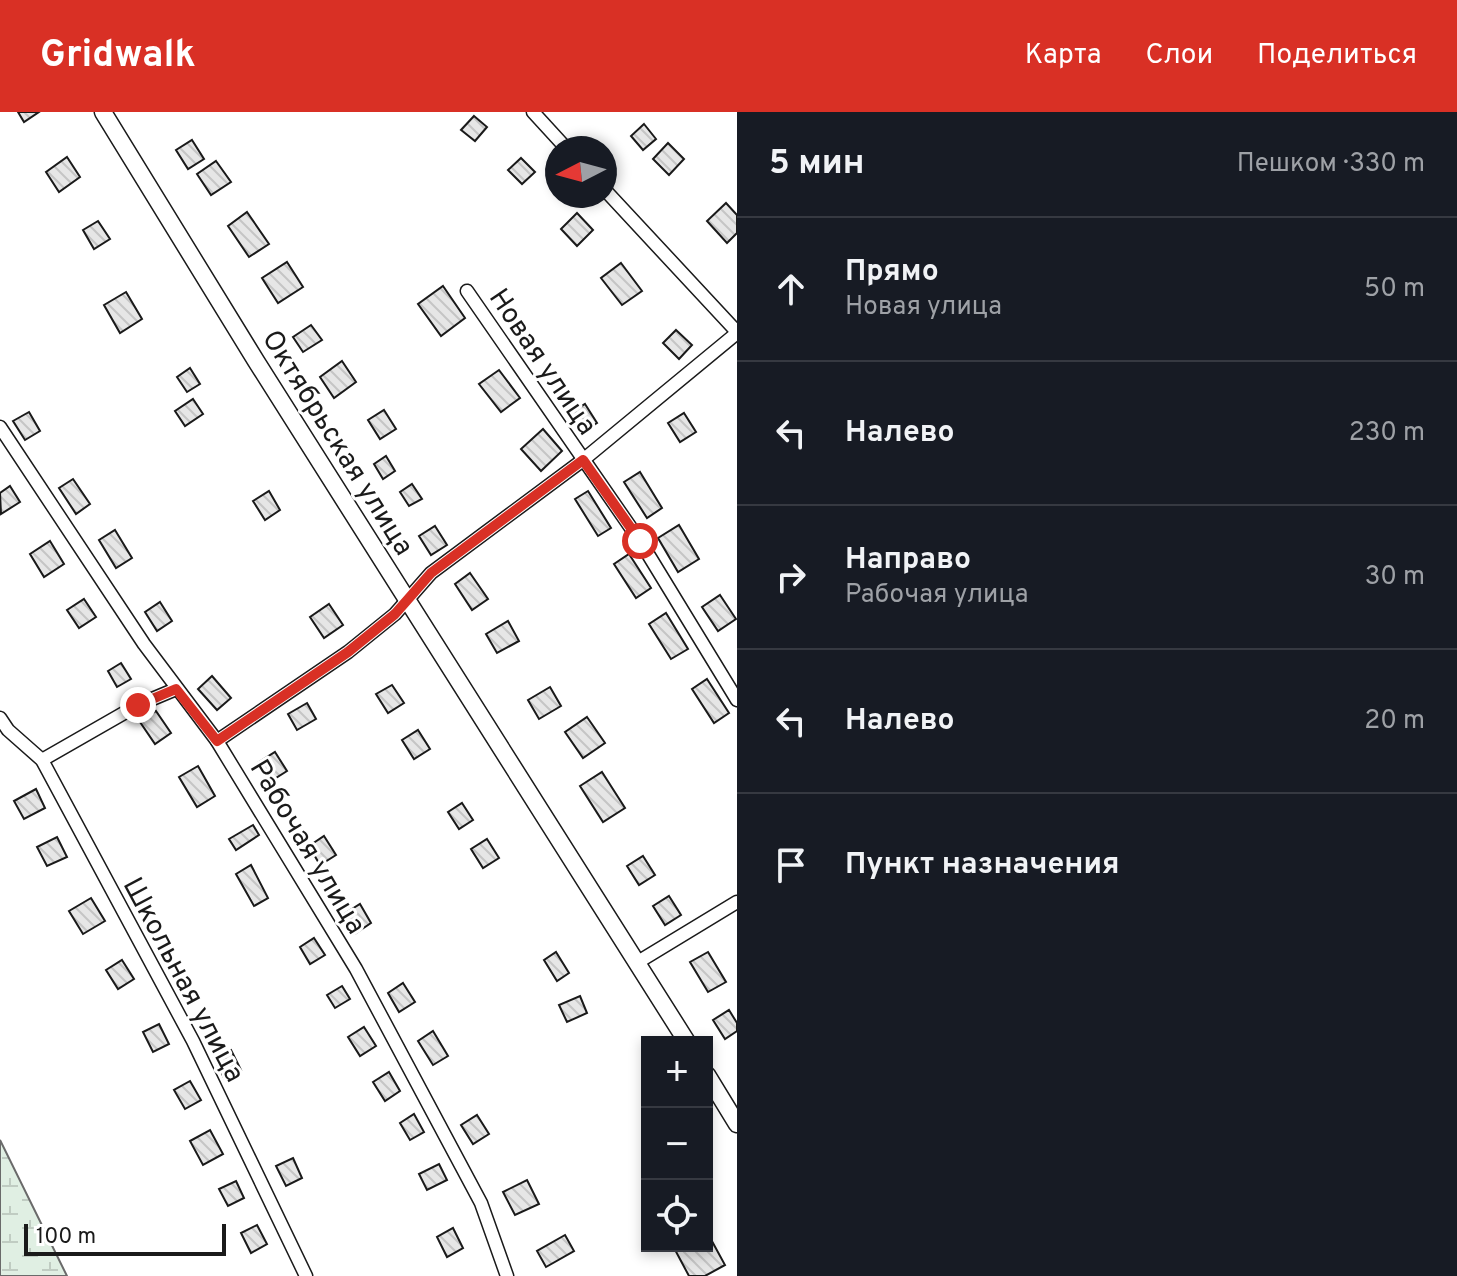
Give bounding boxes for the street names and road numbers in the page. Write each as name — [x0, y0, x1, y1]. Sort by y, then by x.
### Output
street label: Новая улица — [479, 283, 604, 443]
street label: Октябрьская улица — [252, 324, 420, 563]
street label: Рабочая улица — [240, 754, 373, 942]
street label: Школьная улица — [113, 872, 252, 1089]

